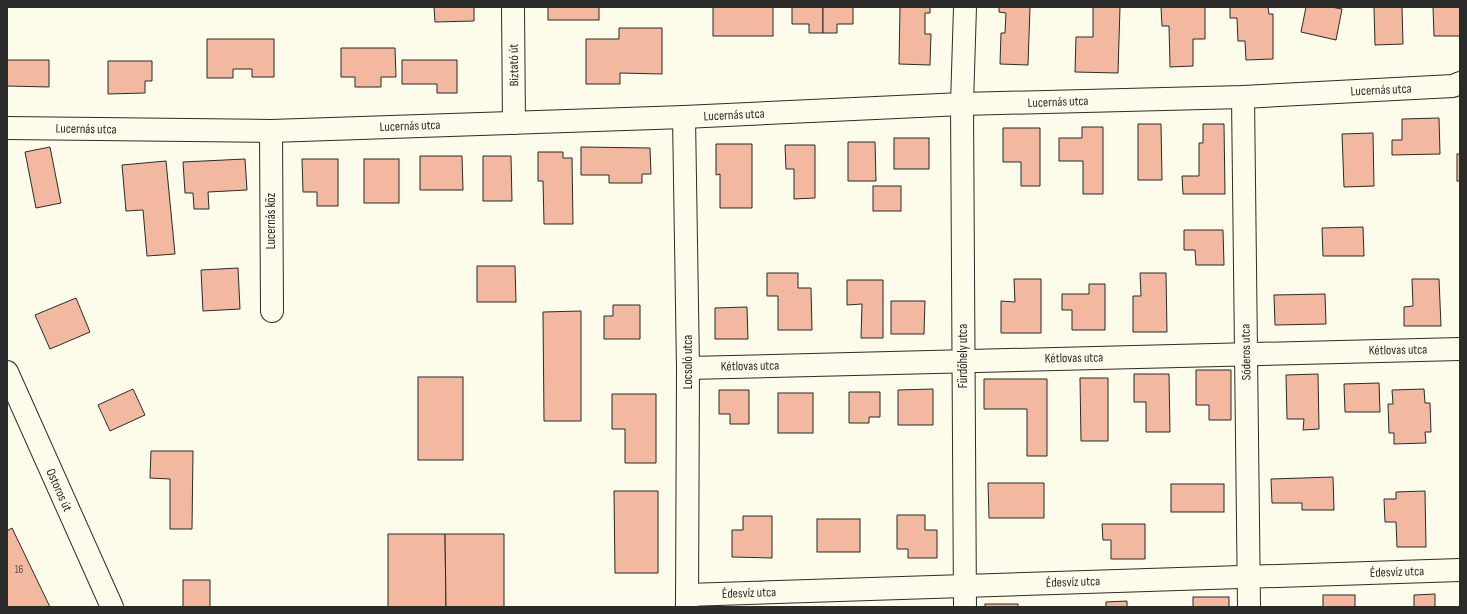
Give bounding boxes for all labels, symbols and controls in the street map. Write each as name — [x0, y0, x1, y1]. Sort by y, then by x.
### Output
street label: Biztató út — [506, 44, 522, 86]
street label: Lucernás utca — [1350, 80, 1412, 100]
street label: Lucernás utca — [1027, 93, 1089, 111]
street label: Lucernás utca — [703, 105, 765, 125]
street label: Lucernás utca — [379, 117, 441, 135]
street label: Lucernás utca — [55, 120, 117, 138]
street label: Lucernás köz — [263, 192, 279, 249]
street label: Fürdőhely utca — [955, 324, 971, 388]
street label: Sóderos utca — [1238, 324, 1254, 380]
street label: Locsoló utca — [680, 335, 696, 389]
street label: Kétlovas utca — [1369, 341, 1427, 359]
street label: Kétlovas utca — [1045, 349, 1103, 367]
street label: Kétlovas utca — [721, 357, 779, 375]
street label: Ostoros út — [42, 466, 76, 514]
house number: 16 — [15, 563, 24, 576]
street label: Édesvíz utca — [1370, 563, 1424, 581]
street label: Édesvíz utca — [1046, 573, 1100, 591]
street label: Édesvíz utca — [722, 584, 776, 602]

